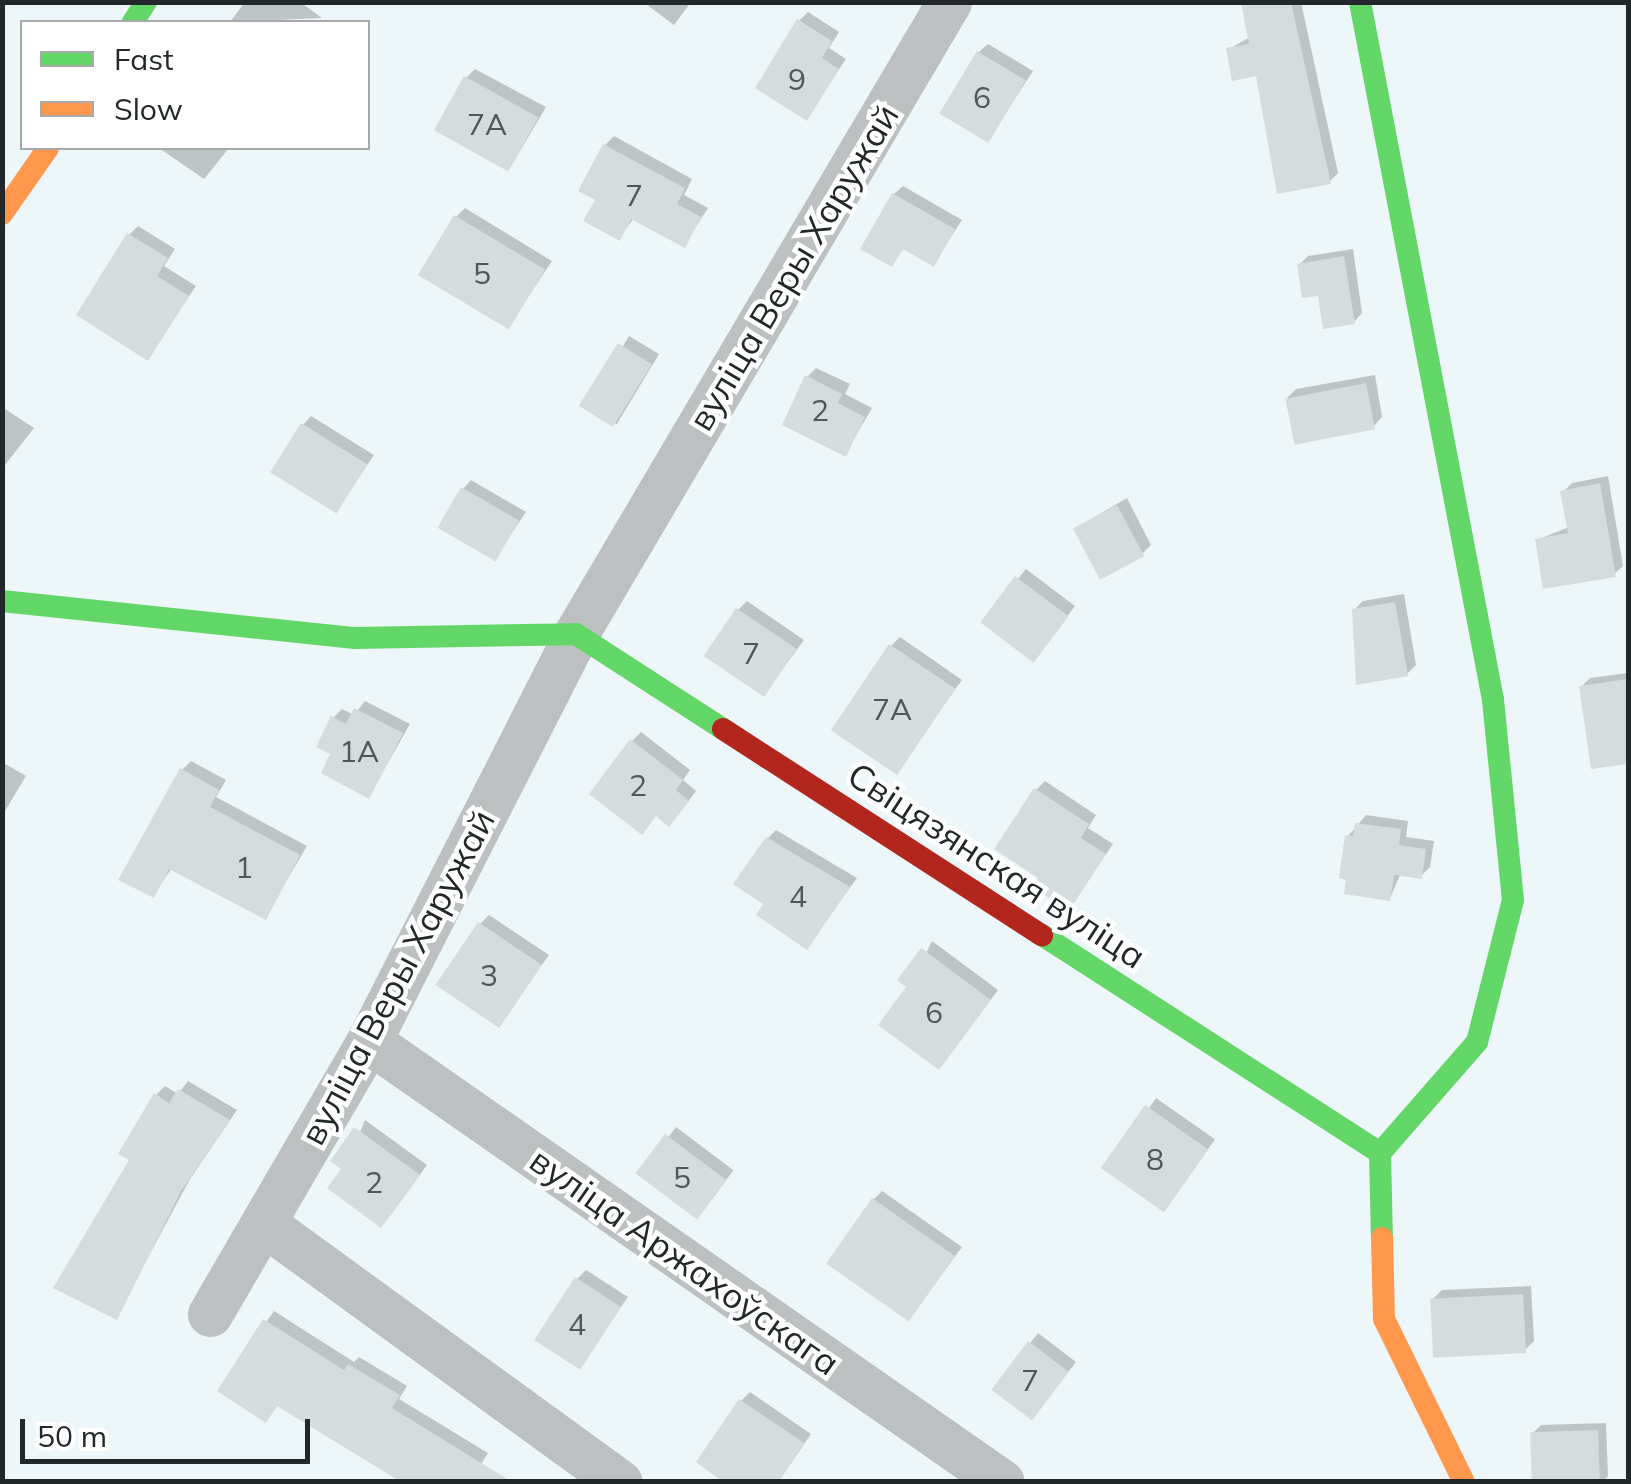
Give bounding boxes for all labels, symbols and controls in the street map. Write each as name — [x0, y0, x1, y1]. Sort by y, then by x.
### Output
legend — [20, 20, 370, 150]
text: Fast — [114, 40, 174, 78]
house number: 9 — [788, 61, 806, 97]
house number: 6 — [973, 79, 991, 115]
text: Slow — [114, 90, 183, 128]
street label: вуліца Веры Харужай — [679, 96, 907, 438]
house number: 7А — [467, 106, 507, 142]
house number: 7 — [625, 177, 643, 213]
house number: 5 — [473, 255, 491, 291]
house number: 2 — [811, 392, 829, 428]
house number: 7 — [742, 635, 760, 671]
house number: 7А — [872, 691, 912, 727]
house number: 1А — [339, 733, 379, 769]
street label: Свіцязянская вуліца — [840, 753, 1154, 977]
house number: 2 — [629, 767, 647, 803]
street label: вуліца Веры Харужай — [291, 803, 503, 1151]
house number: 1 — [235, 849, 253, 885]
house number: 4 — [789, 878, 807, 914]
house number: 3 — [480, 957, 498, 993]
house number: 6 — [925, 994, 943, 1030]
street label: вуліца Аржахоўскага — [522, 1138, 848, 1384]
house number: 8 — [1146, 1141, 1164, 1177]
house number: 5 — [673, 1159, 691, 1195]
house number: 2 — [365, 1164, 383, 1200]
house number: 4 — [568, 1306, 586, 1342]
house number: 7 — [1021, 1362, 1039, 1398]
scale bar — [25, 1399, 315, 1461]
text: 50 m — [37, 1417, 107, 1455]

